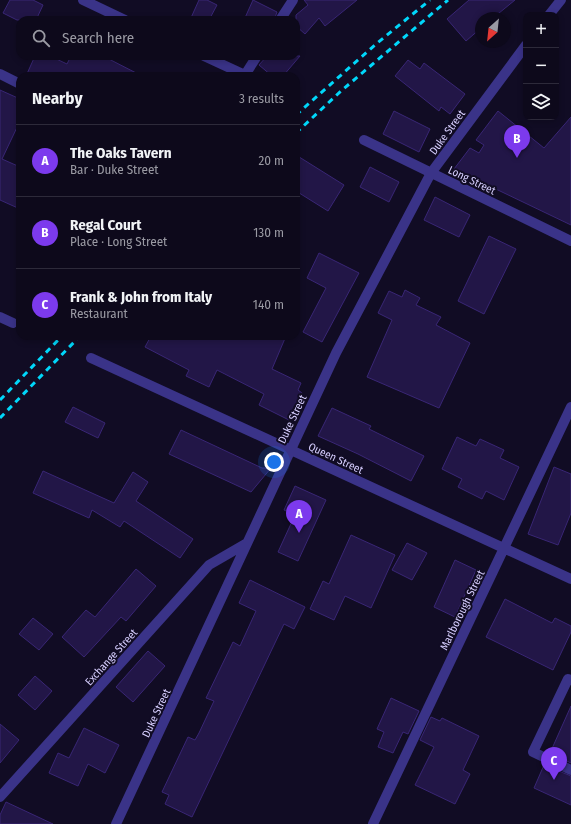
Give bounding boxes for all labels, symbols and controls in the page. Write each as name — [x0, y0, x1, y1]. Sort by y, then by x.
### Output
north arrow — [475, 12, 511, 48]
map controls — [523, 12, 559, 120]
button: + — [523, 12, 559, 48]
search box — [16, 16, 300, 60]
icon: search — [30, 27, 52, 49]
text: Search here — [62, 29, 134, 47]
button: − — [523, 48, 559, 84]
button: layers — [523, 84, 559, 120]
text: Nearby — [32, 88, 83, 109]
text: 3 results — [239, 91, 284, 106]
street label: Duke Street — [427, 107, 468, 157]
pin: B — [504, 125, 530, 158]
text: The Oaks Tavern — [70, 144, 172, 162]
text: A — [41, 153, 49, 168]
text: 20 m — [258, 153, 284, 168]
text: Bar · Duke Street — [70, 162, 159, 177]
street label: Long Street — [446, 163, 498, 198]
text: Regal Court — [70, 216, 142, 234]
text: B — [41, 225, 49, 240]
text: 130 m — [253, 225, 284, 240]
text: Place · Long Street — [70, 234, 167, 249]
text: Frank & John from Italy — [70, 288, 212, 306]
text: C — [42, 297, 48, 312]
text: 140 m — [253, 297, 284, 312]
text: Restaurant — [70, 306, 128, 321]
street label: Duke Street — [276, 392, 310, 446]
street label: Queen Street — [306, 440, 366, 477]
your location — [264, 452, 284, 472]
pin: A — [286, 500, 312, 533]
street label: Marlborough Street — [437, 568, 488, 652]
street label: Exchange Street — [83, 626, 140, 688]
street label: Duke Street — [140, 686, 174, 740]
pin: C — [541, 747, 567, 780]

